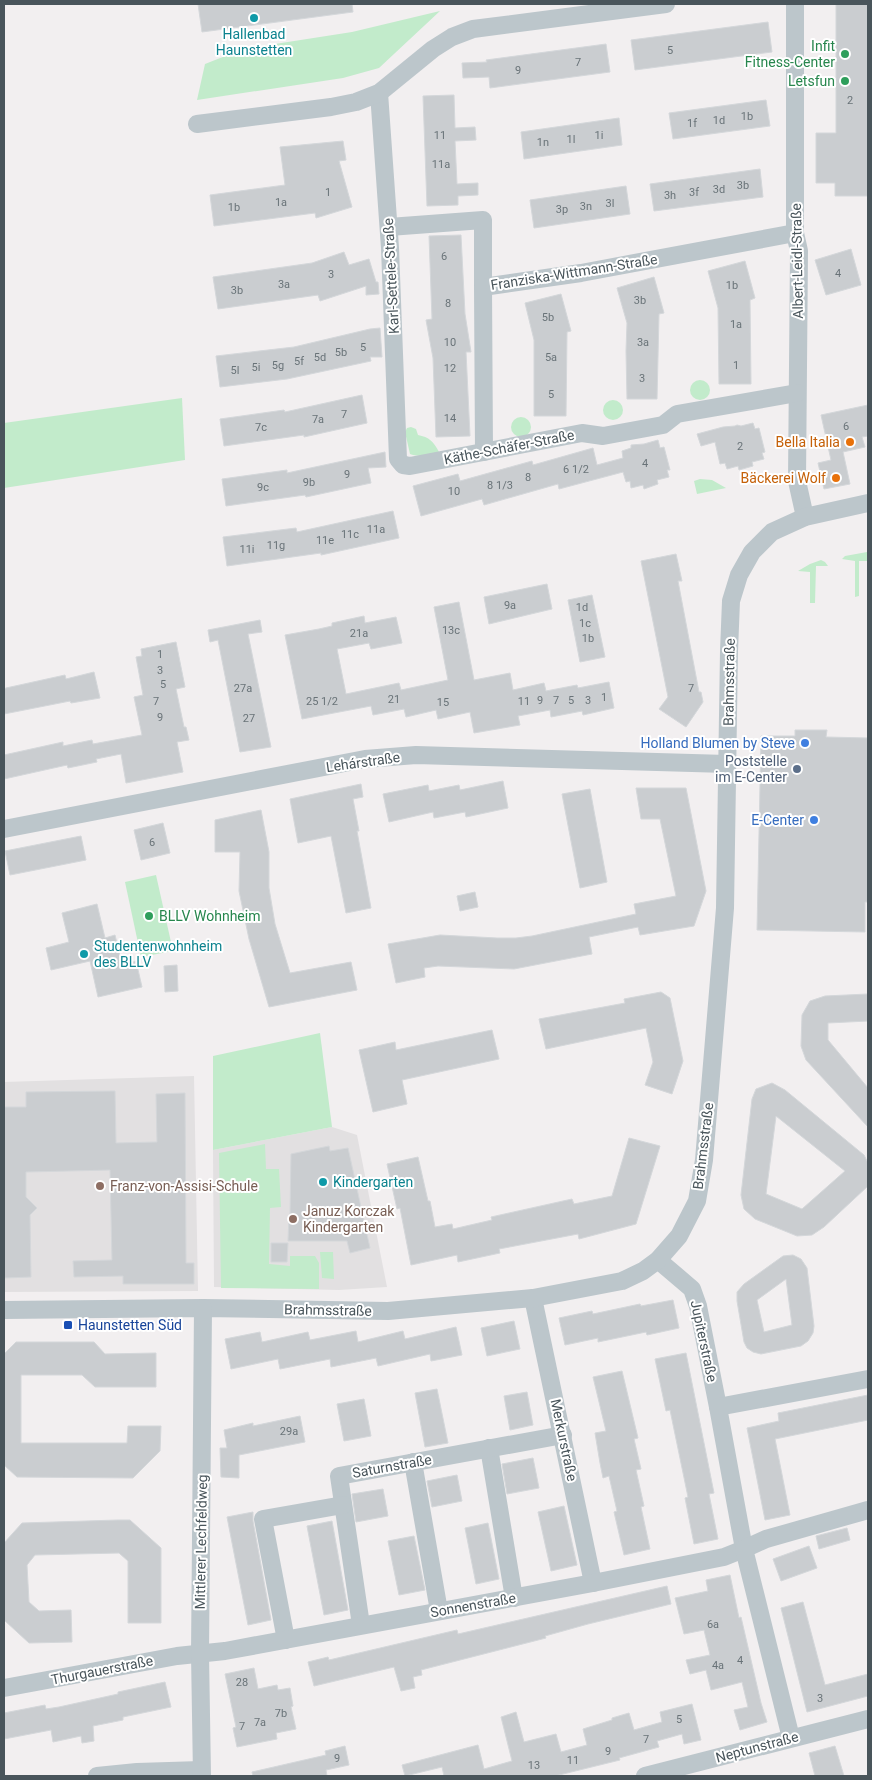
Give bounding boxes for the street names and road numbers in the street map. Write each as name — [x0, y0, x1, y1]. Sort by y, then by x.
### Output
street label: Albert-Leidl-Straße — [788, 203, 806, 319]
street label: Karl-Settele-Straße — [380, 218, 402, 334]
street label: Franziska-Wittmann-Straße — [490, 251, 658, 293]
street label: Käthe-Schäfer-Straße — [442, 427, 576, 467]
street label: Brahmsstraße — [720, 638, 738, 726]
street label: Lehárstraße — [325, 749, 401, 775]
street label: Brahmsstraße — [690, 1102, 716, 1190]
street label: Jupiterstraße — [688, 1299, 720, 1383]
street label: Brahmsstraße — [284, 1301, 372, 1319]
street label: Merkurstraße — [547, 1397, 581, 1483]
street label: Saturnstraße — [351, 1451, 433, 1481]
street label: Mittlerer Lechfeldweg — [192, 1474, 210, 1610]
street label: Sonnenstraße — [429, 1590, 517, 1620]
street label: Thurgauerstraße — [50, 1652, 154, 1688]
street label: Neptunstraße — [714, 1728, 800, 1766]

